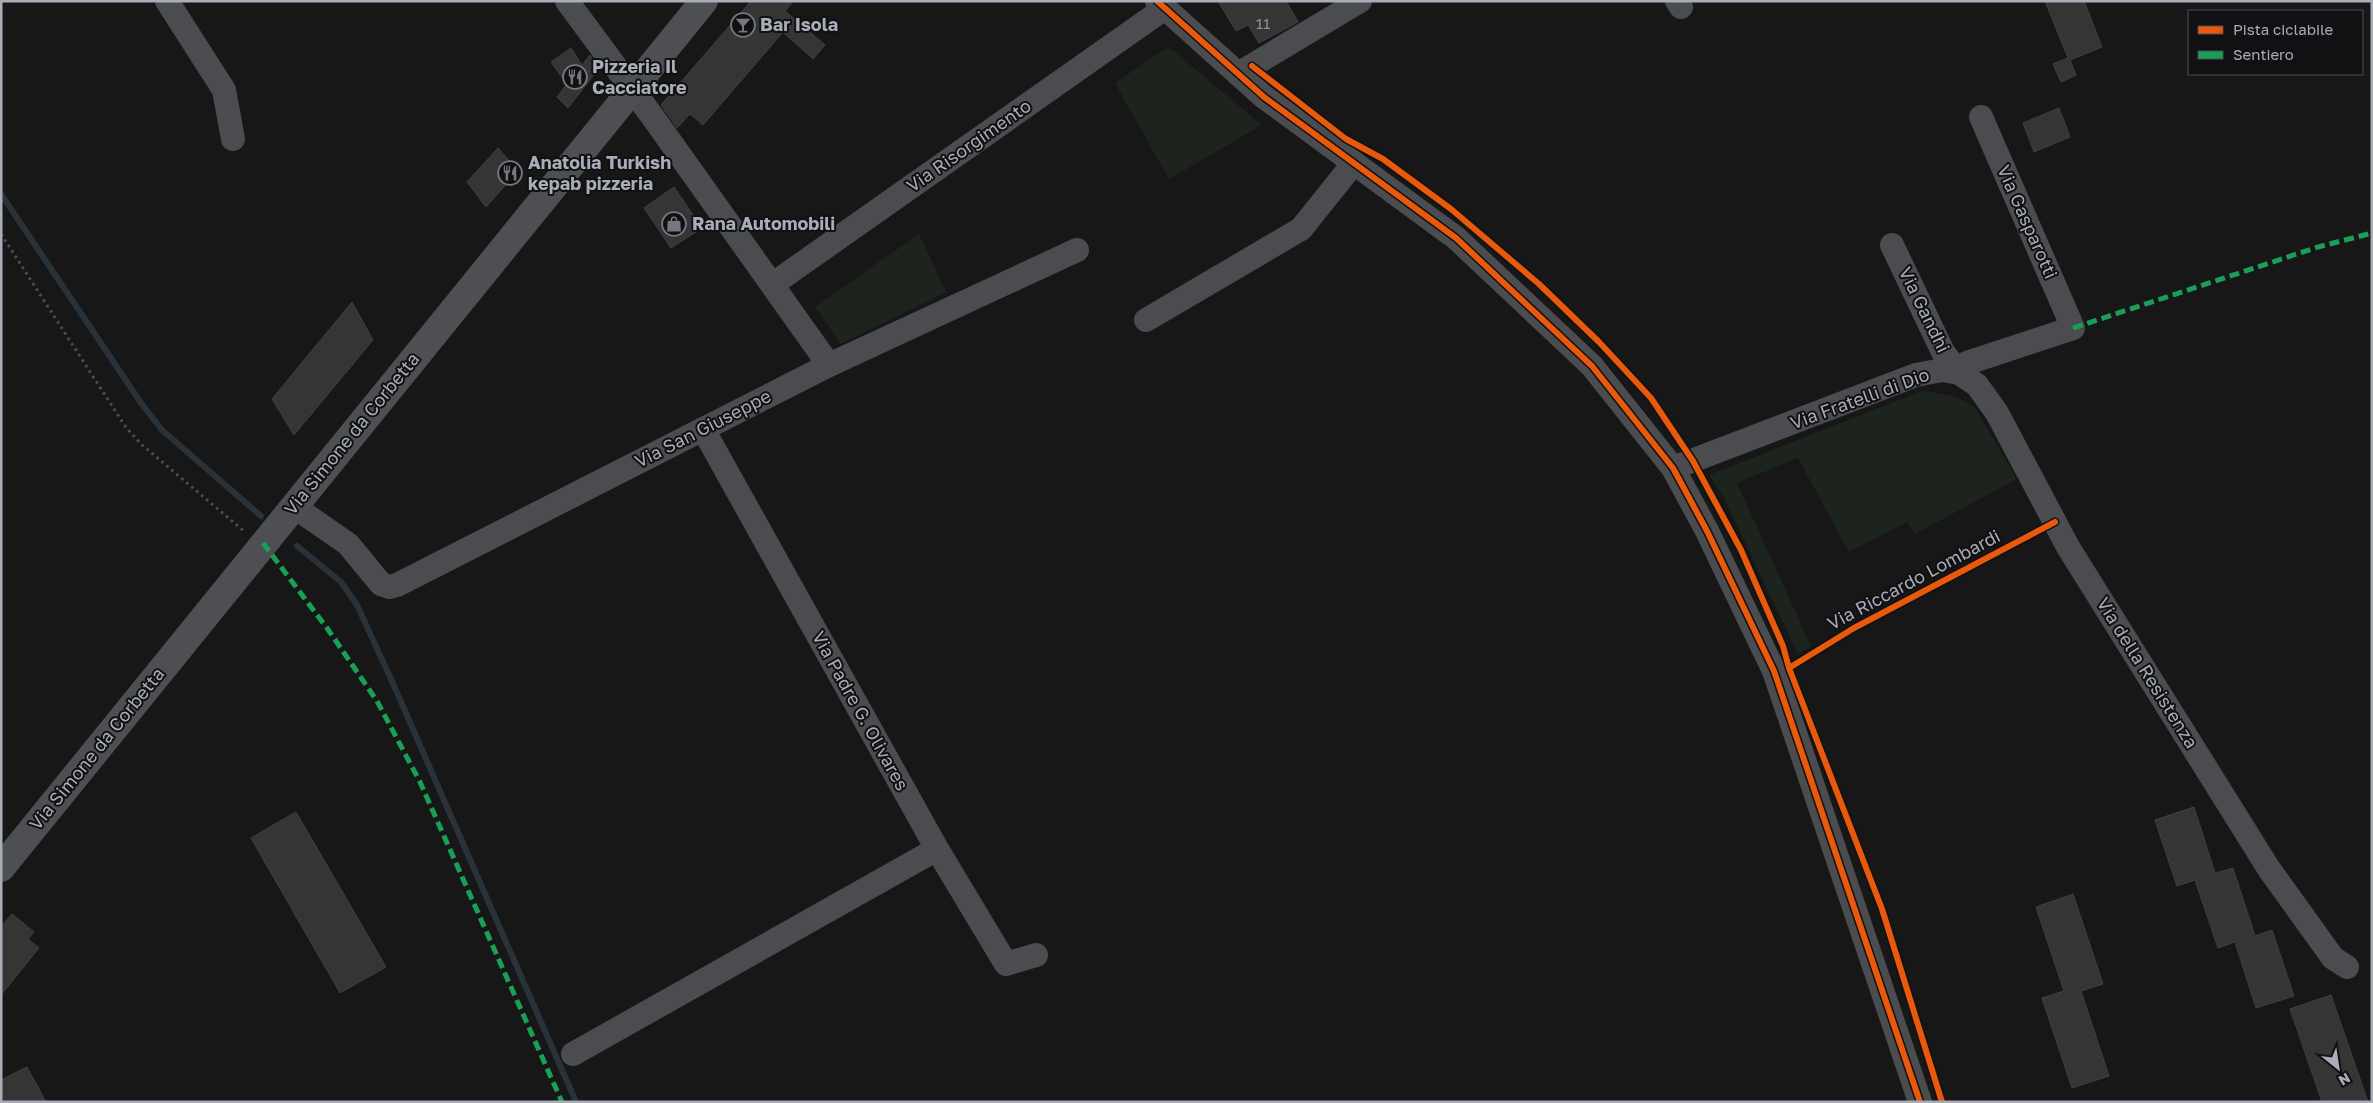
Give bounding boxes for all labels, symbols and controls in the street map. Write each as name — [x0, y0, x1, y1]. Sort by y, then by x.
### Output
legend — [2188, 10, 2363, 75]
bar icon: Bar Isola — [730, 12, 756, 38]
place label: Bar Isola — [760, 13, 838, 35]
house number: 11 — [1256, 14, 1270, 32]
text: Pista ciclabile — [2233, 20, 2334, 38]
text: Sentiero — [2233, 45, 2294, 63]
place label: Pizzeria Il Cacciatore — [592, 55, 687, 98]
restaurant icon: Pizzeria Il Cacciatore — [562, 64, 588, 90]
street label: Via Risorgimento — [902, 94, 1035, 196]
place label: Anatolia Turkish kepab pizzeria — [528, 151, 671, 194]
restaurant icon: Anatolia Turkish kepab pizzeria — [497, 160, 523, 186]
street label: Via Gasparotti — [1993, 161, 2063, 282]
shop icon: Rana Automobili — [661, 211, 687, 237]
place label: Rana Automobili — [692, 212, 835, 234]
street label: Via Gandhi — [1895, 263, 1955, 356]
street label: Via Simone da Corbetta — [279, 348, 423, 519]
street label: Via Fratelli di Dio — [1787, 363, 1932, 433]
street label: Via San Giuseppe — [631, 384, 774, 472]
street label: Via Riccardo Lombardi — [1823, 524, 2004, 634]
street label: Via della Resistenza — [2092, 593, 2203, 752]
street label: Via Padre G. Olivares — [808, 627, 914, 794]
street label: Via Simone da Corbetta — [24, 663, 168, 834]
north arrow — [2313, 1043, 2363, 1093]
text: N — [2336, 1070, 2354, 1090]

